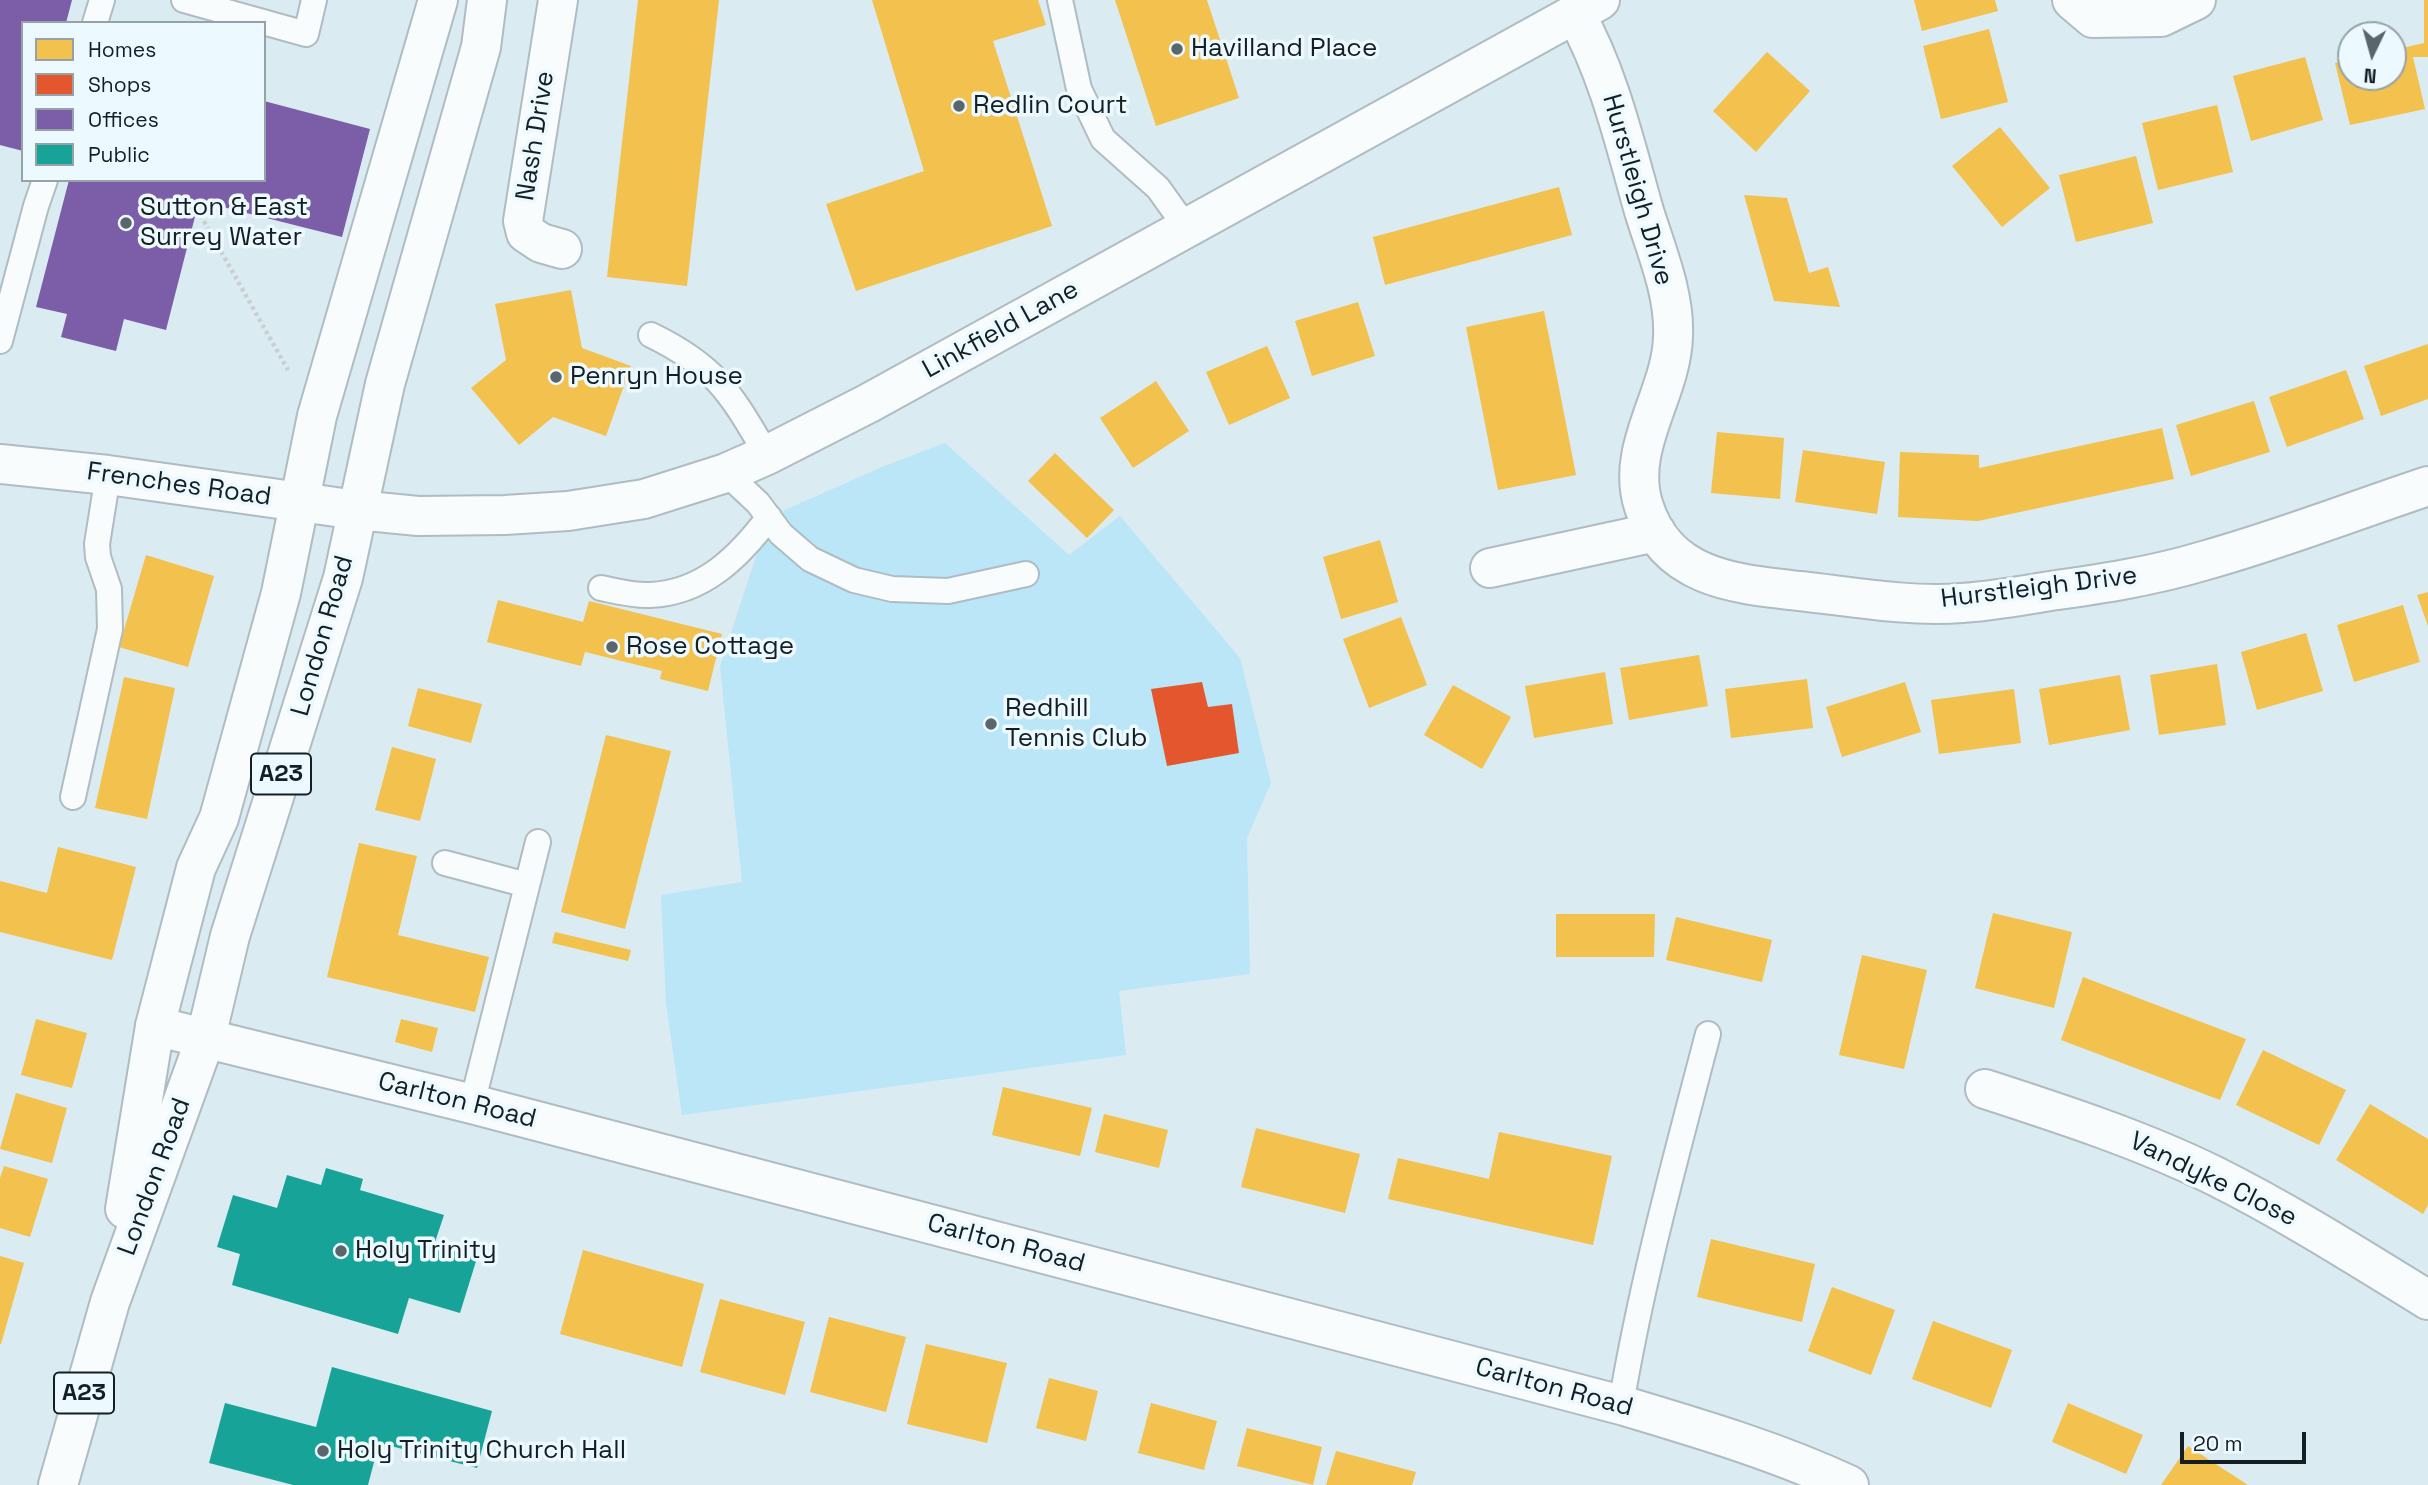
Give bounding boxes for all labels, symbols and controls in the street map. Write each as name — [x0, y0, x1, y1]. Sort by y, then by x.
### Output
legend — [21, 21, 266, 182]
north arrow — [2337, 21, 2407, 91]
place label: Havilland Place — [1191, 33, 1377, 65]
text: Homes — [88, 36, 156, 63]
marker: Havilland Place — [1169, 41, 1185, 57]
text: N — [2363, 62, 2378, 88]
street label: Nash Drive — [510, 69, 562, 203]
text: Shops — [88, 71, 151, 98]
place label: Redlin Court — [973, 90, 1127, 122]
street label: Hurstleigh Drive — [1595, 91, 1679, 289]
marker: Redlin Court — [951, 98, 967, 114]
text: Offices — [88, 106, 159, 133]
text: Public — [88, 141, 150, 168]
place label: Sutton & East Surrey Water — [140, 192, 308, 254]
marker: Sutton & East Surrey Water — [118, 215, 134, 231]
street label: Linkfield Lane — [918, 274, 1084, 386]
place label: Penryn House — [570, 361, 743, 393]
marker: Penryn House — [548, 369, 564, 385]
street label: Frenches Road — [85, 457, 273, 513]
street label: London Road — [285, 552, 361, 720]
street label: Hurstleigh Drive — [1939, 560, 2139, 616]
place label: Rose Cottage — [626, 631, 794, 663]
marker: Rose Cottage — [604, 639, 620, 655]
place label: Redhill Tennis Club — [1005, 693, 1147, 754]
marker: Redhill Tennis Club — [983, 716, 999, 732]
road number: A23 — [251, 754, 311, 794]
street label: Carlton Road — [375, 1066, 539, 1136]
street label: London Road — [112, 1094, 198, 1260]
street label: Vandyke Close — [2124, 1126, 2302, 1234]
street label: Carlton Road — [924, 1208, 1088, 1280]
place label: Holy Trinity — [355, 1235, 497, 1267]
marker: Holy Trinity — [333, 1243, 349, 1259]
street label: Carlton Road — [1472, 1352, 1636, 1424]
road number: A23 — [54, 1372, 114, 1414]
scale bar — [2183, 1418, 2309, 1462]
text: 20 m — [2193, 1430, 2243, 1457]
place label: Holy Trinity Church Hall — [337, 1435, 626, 1467]
marker: Holy Trinity Church Hall — [315, 1443, 331, 1459]

